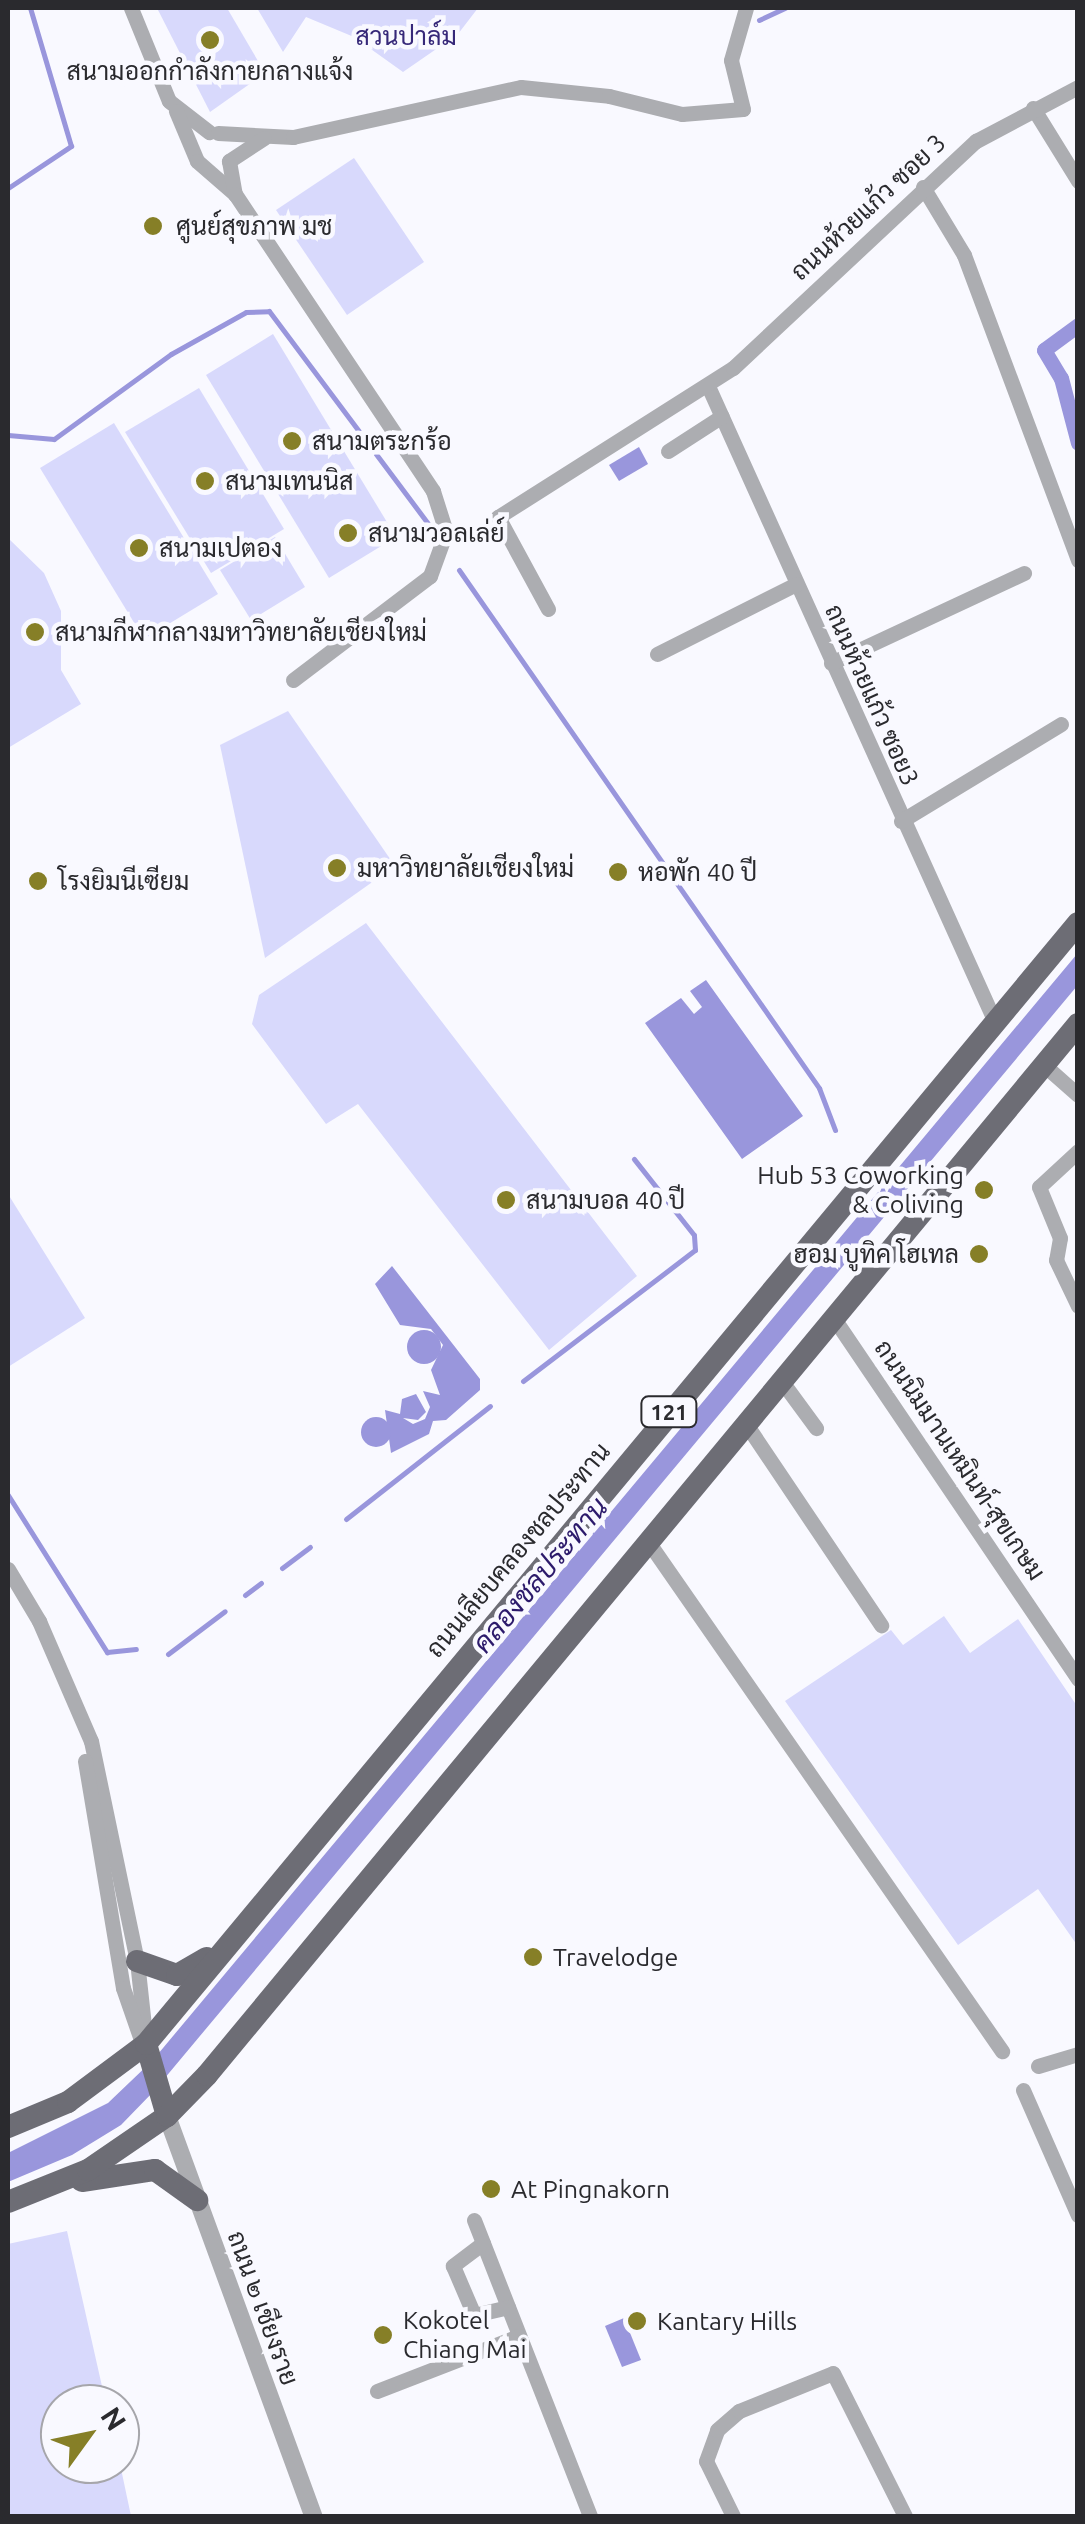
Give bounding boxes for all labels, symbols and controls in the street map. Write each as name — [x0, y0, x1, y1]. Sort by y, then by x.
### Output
park label: สวนปาล์ม — [355, 21, 457, 51]
marker: สนามออกกำลังกายกลางแจ้ง — [199, 29, 221, 51]
place label: สนามออกกำลังกายกลางแจ้ง — [67, 56, 353, 86]
street label: ถนนห้วยแก้ว ซอย 3 — [784, 127, 952, 287]
place label: ศูนย์สุขภาพ มช — [176, 211, 332, 241]
marker: ศูนย์สุขภาพ มช — [140, 213, 166, 239]
place label: สนามตระกร้อ — [312, 426, 452, 456]
marker: สนามตระกร้อ — [281, 430, 303, 452]
place label: สนามเทนนิส — [225, 466, 353, 496]
marker: สนามเทนนิส — [194, 470, 216, 492]
place label: สนามวอลเล่ย์ — [368, 518, 504, 548]
marker: สนามวอลเล่ย์ — [337, 522, 359, 544]
place label: สนามเปตอง — [159, 533, 282, 563]
marker: สนามเปตอง — [128, 537, 150, 559]
street label: ถนนห้วยแก้ว ซอย3 — [819, 600, 925, 790]
place label: สนามกีฬากลางมหาวิทยาลัยเชียงใหม่ — [55, 617, 427, 647]
marker: สนามกีฬากลางมหาวิทยาลัยเชียงใหม่ — [24, 621, 46, 643]
place label: มหาวิทยาลัยเชียงใหม่ — [357, 853, 574, 883]
marker: มหาวิทยาลัยเชียงใหม่ — [326, 857, 348, 879]
place label: หอพัก 40 ปี — [638, 857, 757, 887]
marker: หอพัก 40 ปี — [607, 861, 629, 883]
place label: โรงยิมนีเซียม — [58, 866, 189, 896]
marker: โรงยิมนีเซียม — [27, 870, 49, 892]
place label: Hub 53 Coworking & Coliving — [757, 1161, 964, 1220]
marker: Hub 53 Coworking & Coliving — [973, 1179, 995, 1201]
place label: สนามบอล 40 ปี — [526, 1185, 685, 1215]
marker: สนามบอล 40 ปี — [495, 1189, 517, 1211]
place label: ฮอม บูทิค โฮเทล — [794, 1239, 959, 1269]
marker: ฮอม บูทิค โฮเทล — [968, 1243, 990, 1265]
street label: ถนนนิมมานเหมินท์-สุขเกษม — [868, 1334, 1052, 1586]
road number: 121 — [639, 1395, 699, 1429]
street label: ถนนเลียบคลองชลประทาน — [420, 1437, 616, 1663]
water label: คลองชลประทาน — [465, 1491, 615, 1659]
place label: Travelodge — [553, 1942, 678, 1972]
marker: Travelodge — [522, 1946, 544, 1968]
place label: At Pingnakorn — [511, 2174, 670, 2204]
marker: At Pingnakorn — [480, 2178, 502, 2200]
street label: ถนน ๒ เชียงราย — [221, 2227, 305, 2389]
place label: Kokotel Chiang Mai — [403, 2306, 527, 2365]
place label: Kantary Hills — [657, 2306, 797, 2336]
marker: Kantary Hills — [626, 2310, 648, 2332]
marker: Kokotel Chiang Mai — [372, 2324, 394, 2346]
north arrow — [40, 2384, 140, 2484]
text: N — [95, 2401, 133, 2436]

